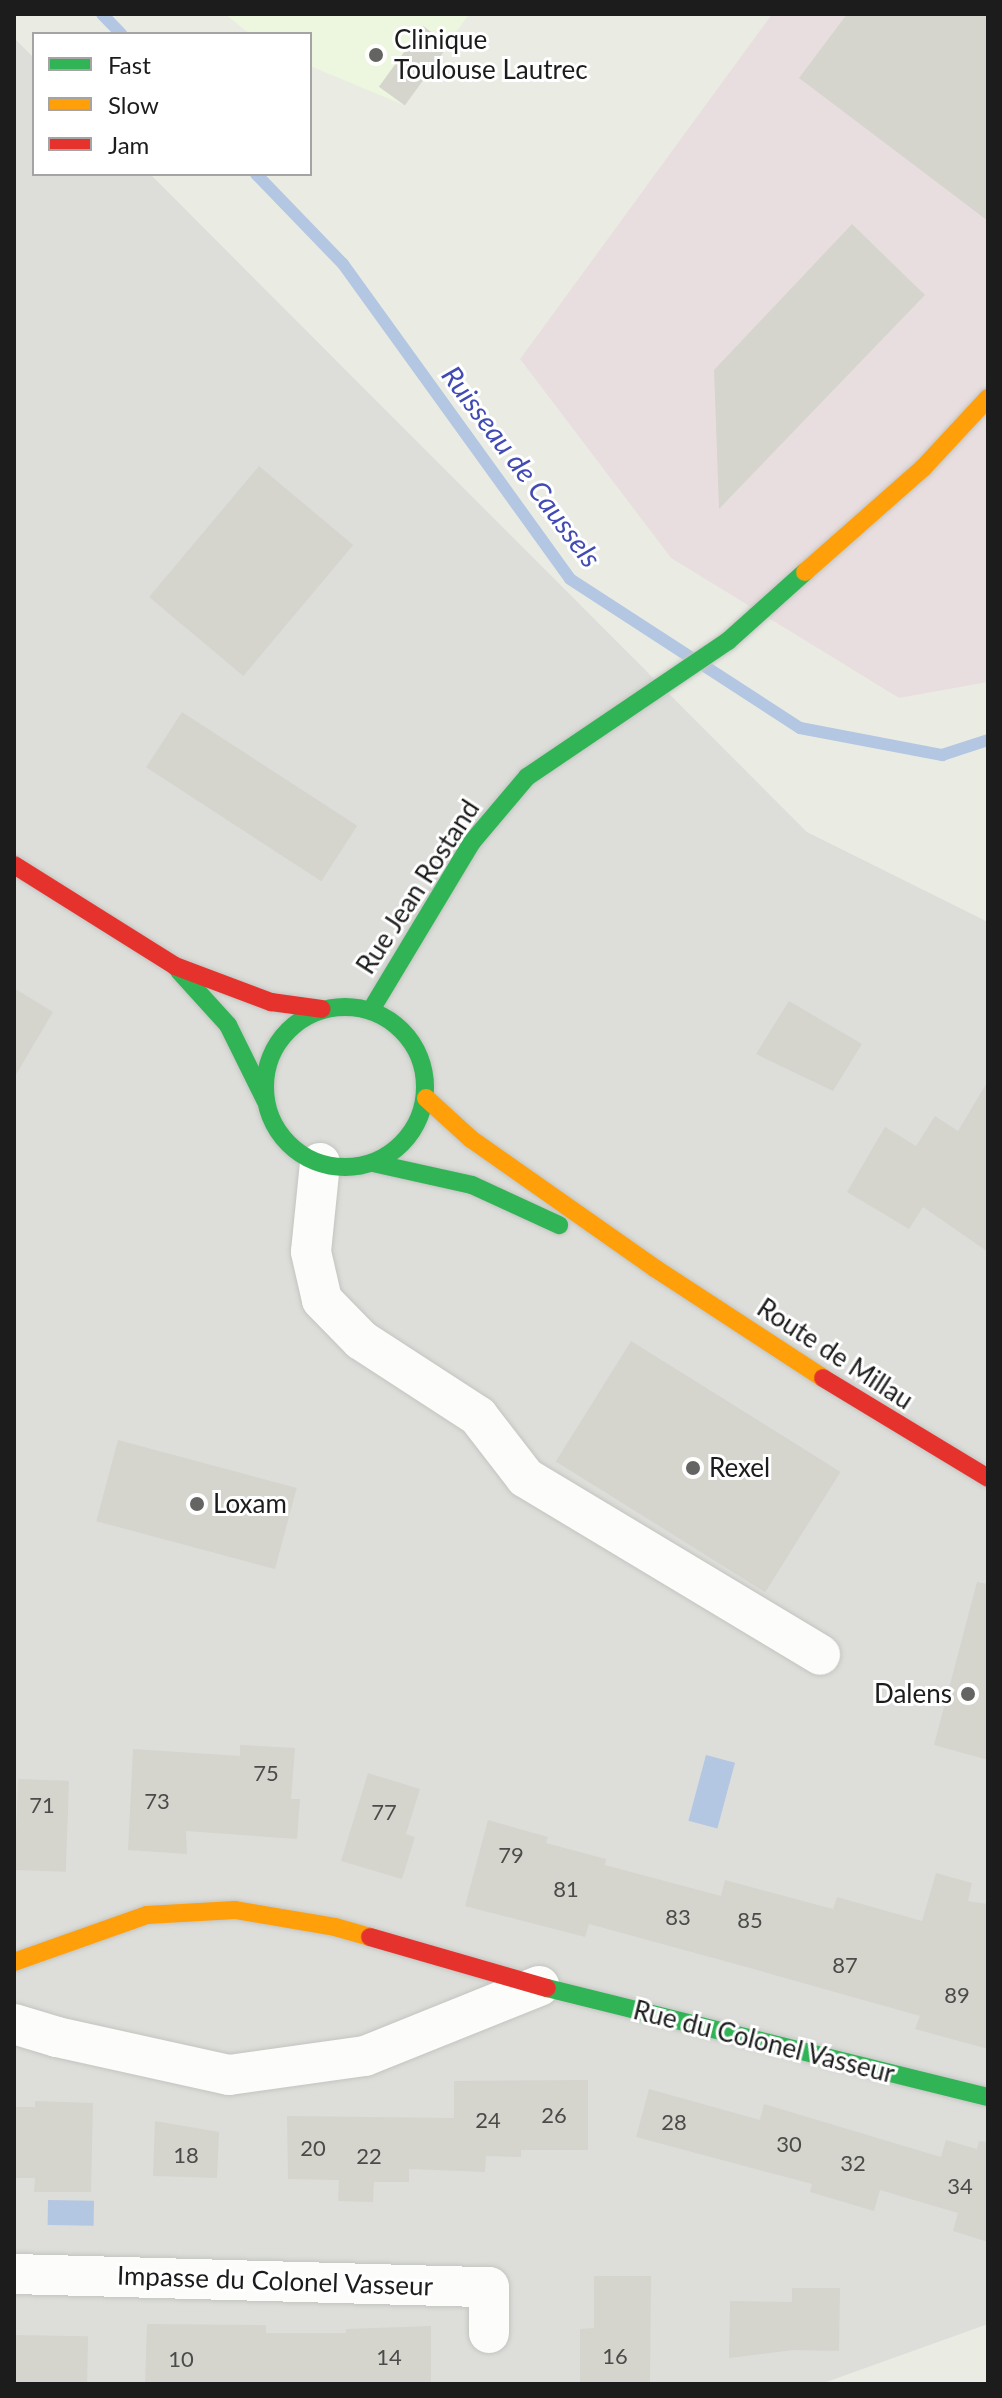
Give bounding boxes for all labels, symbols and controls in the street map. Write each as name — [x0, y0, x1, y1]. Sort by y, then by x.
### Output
place label: Clinique Toulouse Lautrec — [394, 24, 588, 86]
legend — [32, 32, 312, 176]
marker: Clinique Toulouse Lautrec — [365, 44, 387, 66]
text: Fast — [108, 50, 151, 79]
text: Slow — [108, 90, 159, 119]
text: Jam — [108, 130, 149, 159]
water label: Ruisseau de Caussels — [435, 359, 609, 573]
street label: Rue Jean Rostand — [350, 794, 486, 980]
street label: Route de Millau — [751, 1292, 919, 1416]
place label: Rexel — [709, 1452, 770, 1484]
marker: Rexel — [684, 1459, 702, 1477]
place label: Loxam — [213, 1488, 287, 1520]
marker: Loxam — [188, 1495, 206, 1513]
place label: Dalens — [874, 1678, 952, 1710]
marker: Dalens — [959, 1685, 977, 1703]
house number: 75 — [253, 1760, 279, 1786]
house number: 73 — [144, 1788, 170, 1814]
house number: 71 — [29, 1792, 55, 1818]
house number: 77 — [371, 1799, 397, 1825]
house number: 79 — [498, 1842, 524, 1868]
house number: 81 — [553, 1876, 579, 1902]
house number: 83 — [665, 1904, 691, 1930]
house number: 85 — [737, 1907, 763, 1933]
house number: 87 — [832, 1952, 858, 1978]
house number: 89 — [944, 1982, 970, 2008]
street label: Rue du Colonel Vasseur — [630, 1994, 898, 2090]
house number: 26 — [541, 2102, 567, 2128]
house number: 24 — [475, 2107, 501, 2133]
house number: 28 — [661, 2109, 687, 2135]
house number: 30 — [776, 2131, 802, 2157]
house number: 20 — [300, 2135, 326, 2161]
house number: 18 — [173, 2142, 199, 2168]
house number: 22 — [356, 2143, 382, 2169]
house number: 32 — [840, 2150, 866, 2176]
house number: 34 — [947, 2173, 973, 2199]
street label: Impasse du Colonel Vasseur — [116, 2260, 434, 2302]
house number: 16 — [602, 2343, 628, 2369]
house number: 14 — [376, 2344, 402, 2370]
house number: 10 — [168, 2346, 194, 2372]

